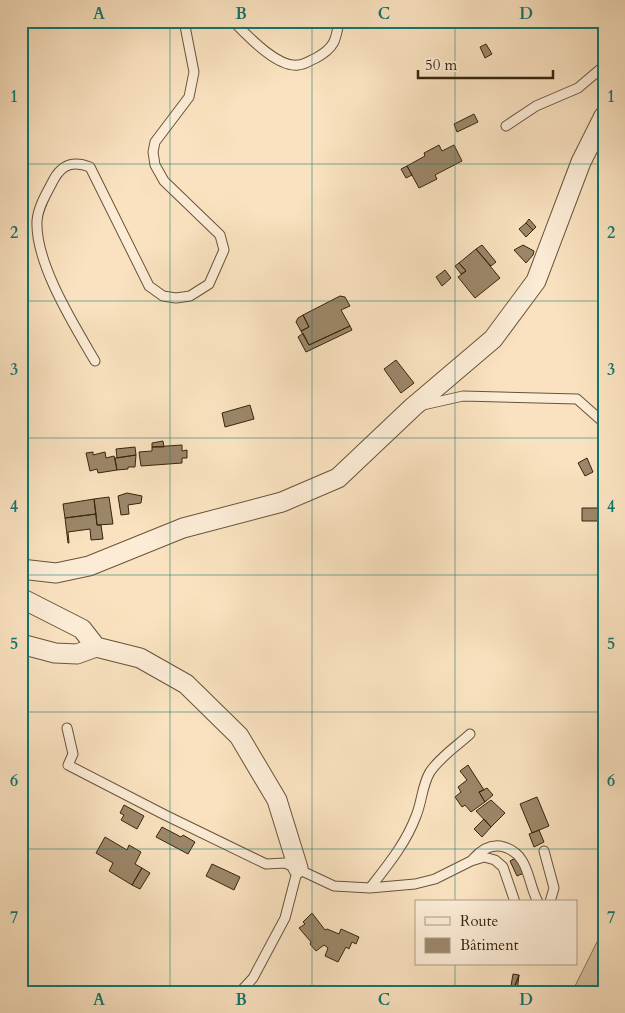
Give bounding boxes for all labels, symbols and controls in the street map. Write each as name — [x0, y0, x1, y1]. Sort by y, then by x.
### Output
text: A — [93, 3, 105, 25]
text: B — [235, 3, 247, 25]
text: C — [378, 3, 390, 25]
text: D — [519, 3, 533, 25]
scale bar — [418, 48, 552, 80]
text: 50 m — [425, 55, 457, 75]
text: 1 — [10, 86, 18, 108]
text: 1 — [607, 86, 615, 108]
text: 2 — [10, 222, 18, 244]
text: 2 — [607, 222, 615, 244]
text: 3 — [10, 359, 18, 381]
text: 3 — [607, 359, 615, 381]
text: 4 — [10, 496, 18, 518]
text: 4 — [607, 496, 615, 518]
text: 5 — [10, 633, 18, 655]
text: 5 — [607, 633, 615, 655]
text: 6 — [10, 770, 18, 792]
text: 6 — [607, 770, 615, 792]
legend — [415, 900, 578, 966]
text: 7 — [10, 907, 18, 929]
text: 7 — [607, 907, 615, 929]
text: Route — [460, 911, 498, 931]
text: Bâtiment — [460, 935, 519, 955]
text: A — [93, 989, 105, 1011]
text: B — [235, 989, 247, 1011]
text: C — [378, 989, 390, 1011]
text: D — [519, 989, 533, 1011]

